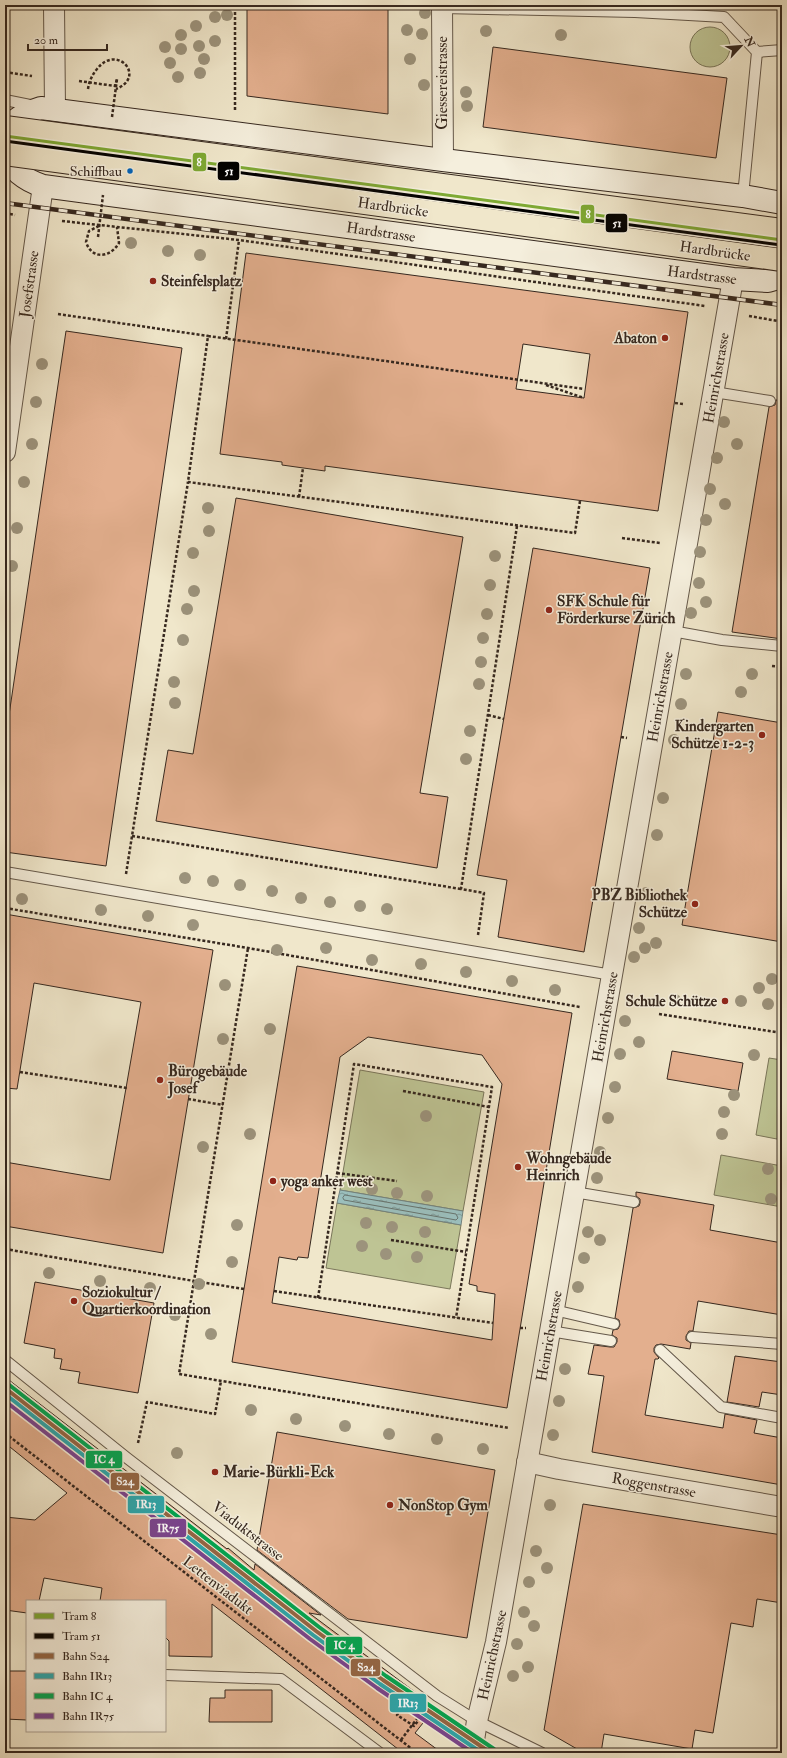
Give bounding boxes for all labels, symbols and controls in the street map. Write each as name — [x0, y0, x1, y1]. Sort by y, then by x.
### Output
scale bar — [28, 26, 107, 52]
north arrow — [721, 26, 761, 66]
text: 20 m — [34, 33, 59, 48]
text: N — [741, 34, 758, 50]
street label: Giessereistrasse — [433, 36, 452, 130]
line badge: 8 — [192, 152, 207, 172]
text: 8 — [196, 156, 202, 169]
line badge: 51 — [217, 161, 240, 181]
place label: Schiffbau — [70, 163, 122, 180]
text: 51 — [225, 165, 233, 178]
marker: Schiffbau — [125, 166, 135, 176]
street label: Hardbrücke — [356, 193, 430, 222]
line badge: 8 — [580, 204, 595, 224]
text: 8 — [585, 208, 591, 221]
line badge: 51 — [605, 213, 628, 233]
text: 51 — [613, 217, 621, 230]
street label: Hardstrasse — [345, 218, 417, 247]
street label: Hardbrücke — [678, 237, 752, 266]
street label: Josefstrasse — [15, 249, 45, 320]
street label: Hardstrasse — [666, 262, 738, 289]
place label: Steinfelsplatz — [161, 272, 243, 292]
marker: Steinfelsplatz — [148, 276, 158, 286]
place label: Abaton — [613, 329, 657, 348]
street label: Heinrichstrasse — [699, 331, 734, 425]
marker: Abaton — [660, 333, 670, 343]
place label: SFK Schule für Förderkurse Zürich — [557, 592, 676, 628]
marker: SFK Schule für Förderkurse Zürich — [544, 605, 554, 615]
street label: Heinrichstrasse — [643, 650, 678, 744]
place label: Kindergarten Schütze 1-2-3 — [671, 717, 754, 753]
marker: Kindergarten Schütze 1-2-3 — [757, 730, 767, 740]
place label: PBZ Bibliothek Schütze — [592, 886, 688, 922]
marker: PBZ Bibliothek Schütze — [690, 899, 700, 909]
street label: Heinrichstrasse — [588, 970, 623, 1064]
place label: Schule Schütze — [626, 992, 718, 1011]
marker: Schule Schütze — [720, 996, 730, 1006]
place label: Bürogebäude Josef — [167, 1062, 248, 1099]
marker: Bürogebäude Josef — [155, 1075, 165, 1085]
place label: Wohngebäude Heinrich — [525, 1149, 612, 1185]
marker: Wohngebäude Heinrich — [513, 1162, 523, 1172]
place label: yoga anker west — [280, 1172, 373, 1192]
marker: yoga anker west — [268, 1176, 278, 1186]
place label: Soziokultur / Quartierkoordination — [82, 1283, 211, 1319]
street label: Heinrichstrasse — [532, 1289, 567, 1383]
marker: Soziokultur / Quartierkoordination — [69, 1296, 79, 1306]
line badge: IC 4 — [85, 1450, 123, 1469]
text: IC 4 — [94, 1453, 115, 1467]
place label: Marie-Bürkli-Eck — [222, 1463, 335, 1482]
marker: Marie-Bürkli-Eck — [210, 1467, 220, 1477]
street label: Roggenstrasse — [610, 1469, 697, 1502]
line badge: S24 — [110, 1472, 140, 1491]
text: S24 — [116, 1475, 135, 1489]
line badge: IR13 — [127, 1495, 165, 1514]
place label: NonStop Gym — [397, 1496, 488, 1516]
street label: Viaduktstrasse — [208, 1497, 287, 1565]
text: IR13 — [136, 1498, 156, 1511]
marker: NonStop Gym — [385, 1500, 395, 1510]
line badge: IR75 — [149, 1518, 187, 1538]
text: IR75 — [157, 1522, 179, 1535]
street label: Lettenviadukt — [179, 1552, 257, 1619]
legend — [26, 1600, 166, 1732]
street label: Heinrichstrasse — [474, 1608, 511, 1702]
text: Tram 8 — [62, 1609, 97, 1624]
text: Tram 51 — [62, 1629, 100, 1644]
line badge: IC 4 — [325, 1636, 363, 1655]
text: IC 4 — [334, 1639, 355, 1653]
text: Bahn S24 — [62, 1649, 110, 1664]
line badge: S24 — [350, 1658, 381, 1677]
text: S24 — [357, 1661, 376, 1675]
text: Bahn IR13 — [62, 1669, 112, 1684]
text: Bahn IC 4 — [62, 1689, 113, 1704]
line badge: IR13 — [389, 1693, 427, 1713]
text: IR13 — [398, 1697, 418, 1710]
text: Bahn IR75 — [62, 1709, 115, 1724]

